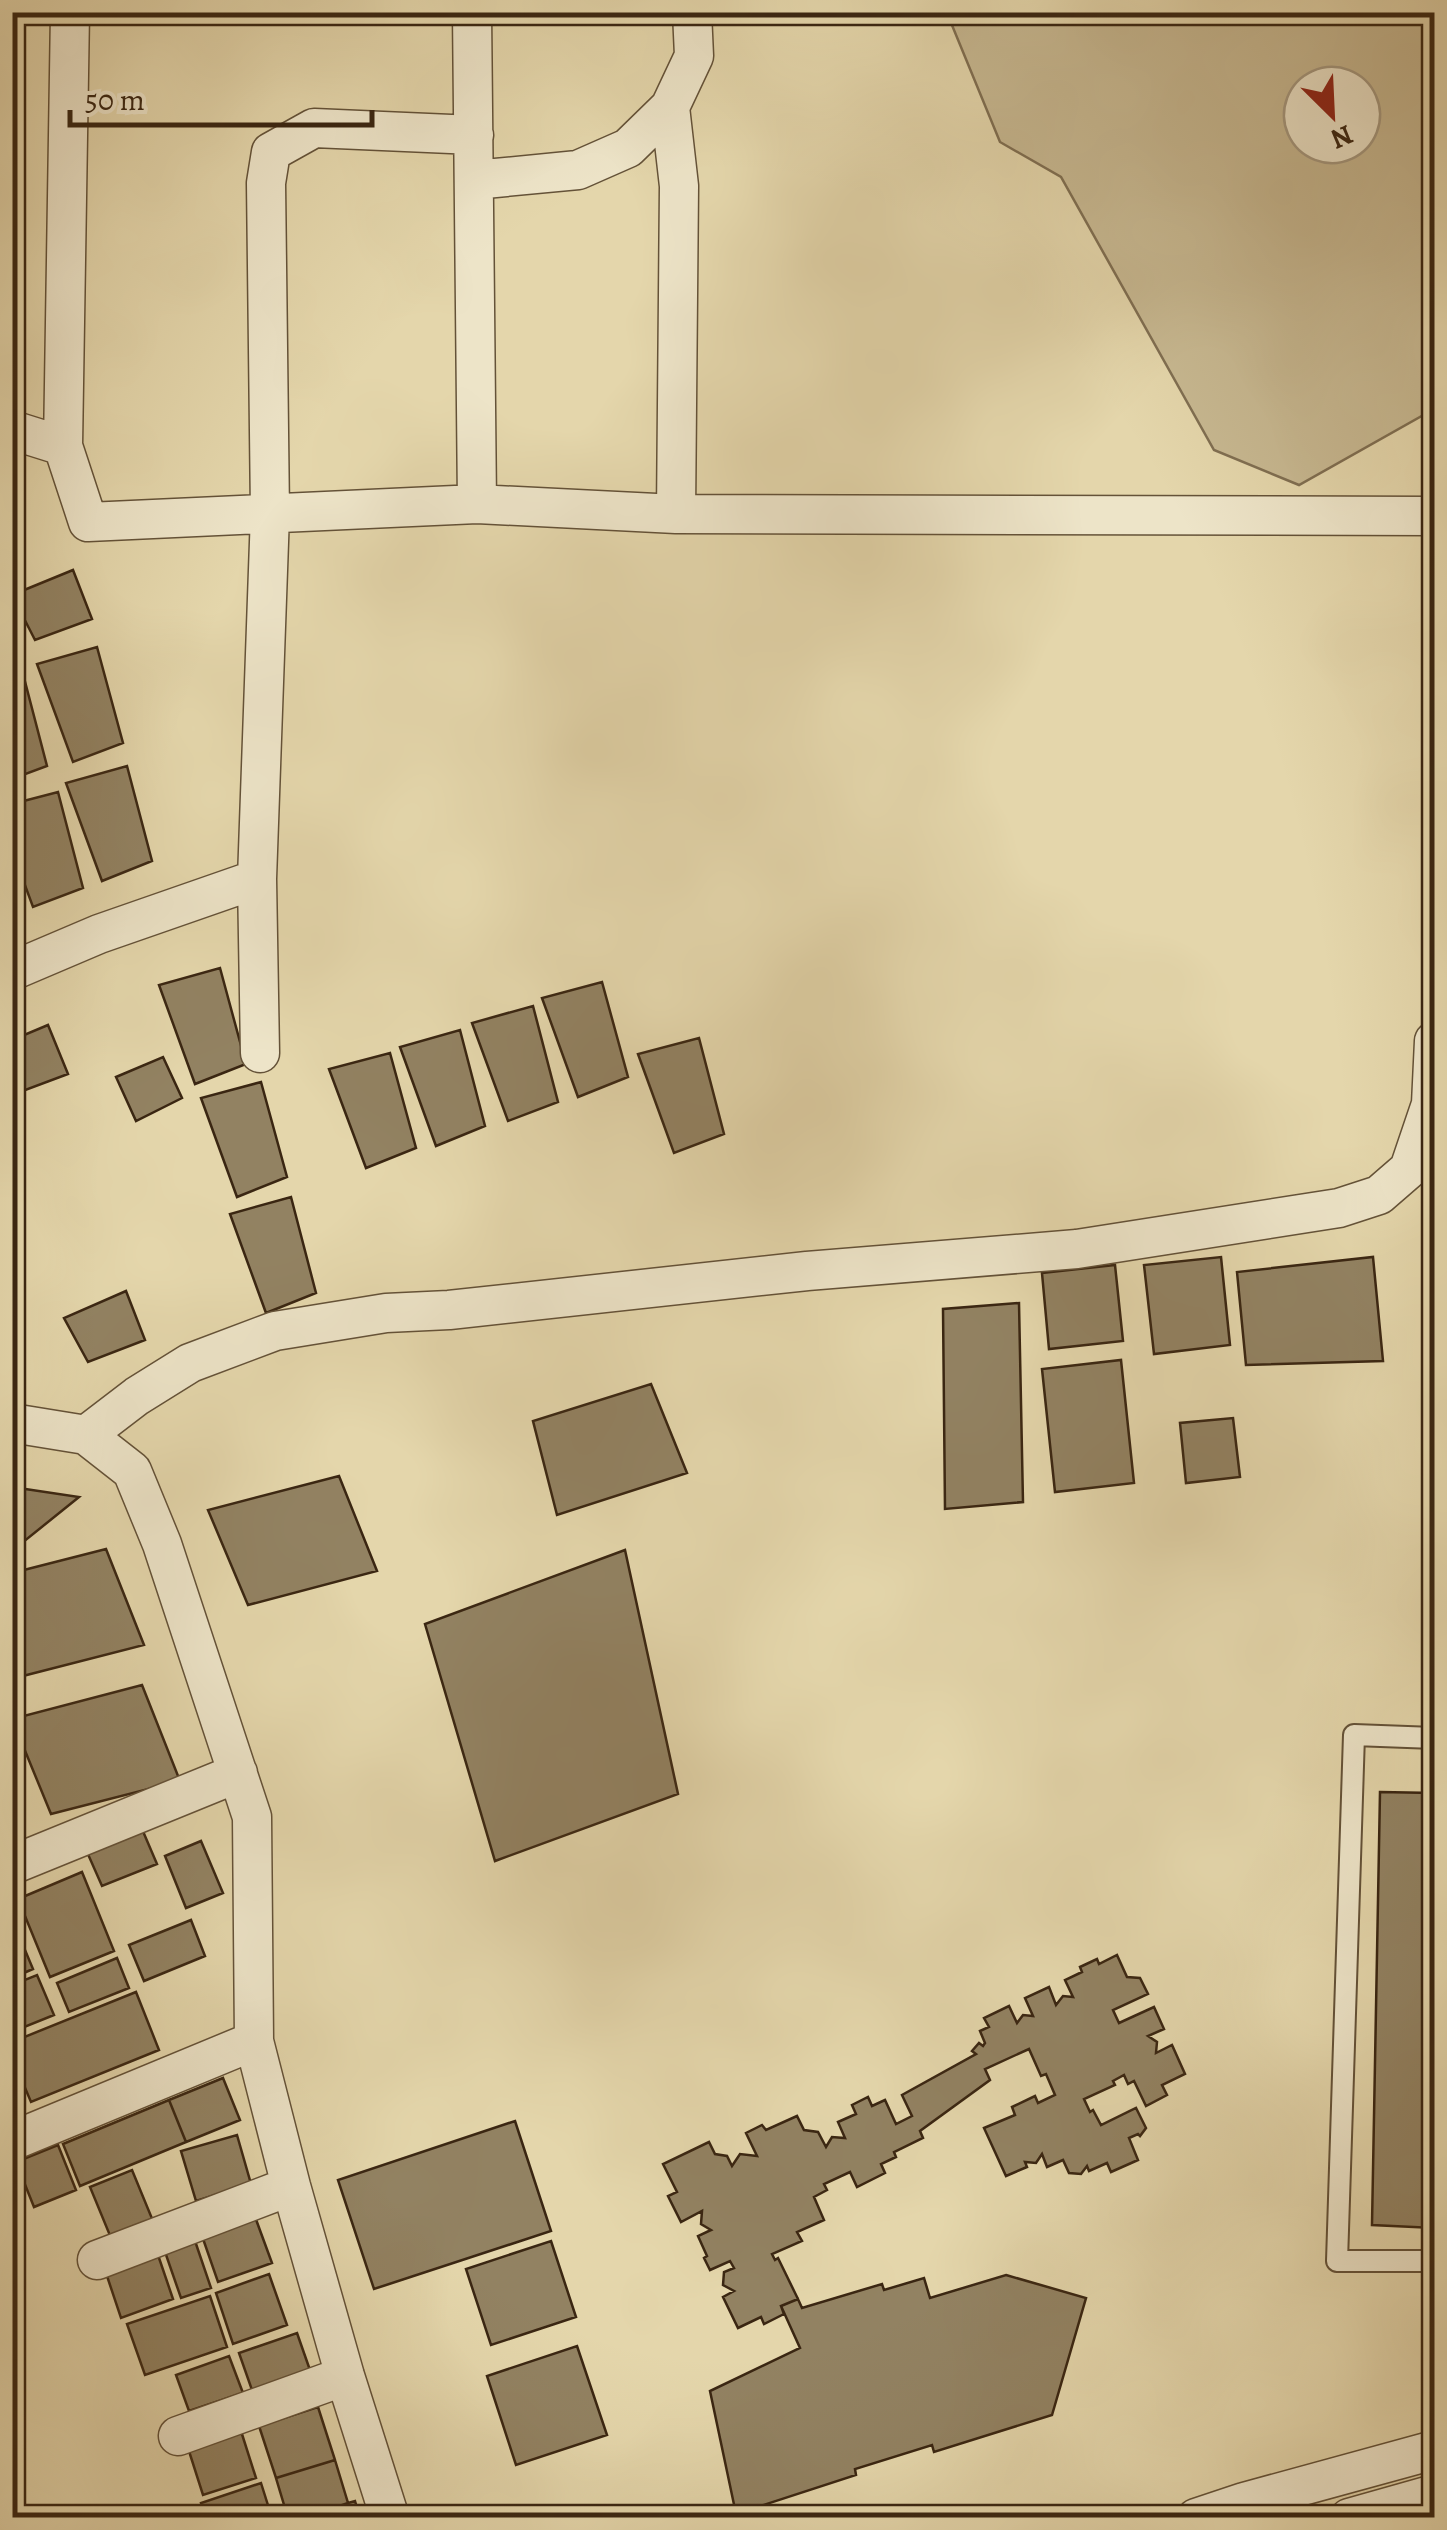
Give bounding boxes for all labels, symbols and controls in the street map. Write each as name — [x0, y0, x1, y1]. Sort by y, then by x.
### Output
scale bar — [70, 65, 372, 127]
north arrow — [1282, 65, 1382, 165]
text: 50 m — [85, 80, 145, 120]
text: N — [1325, 115, 1359, 158]

